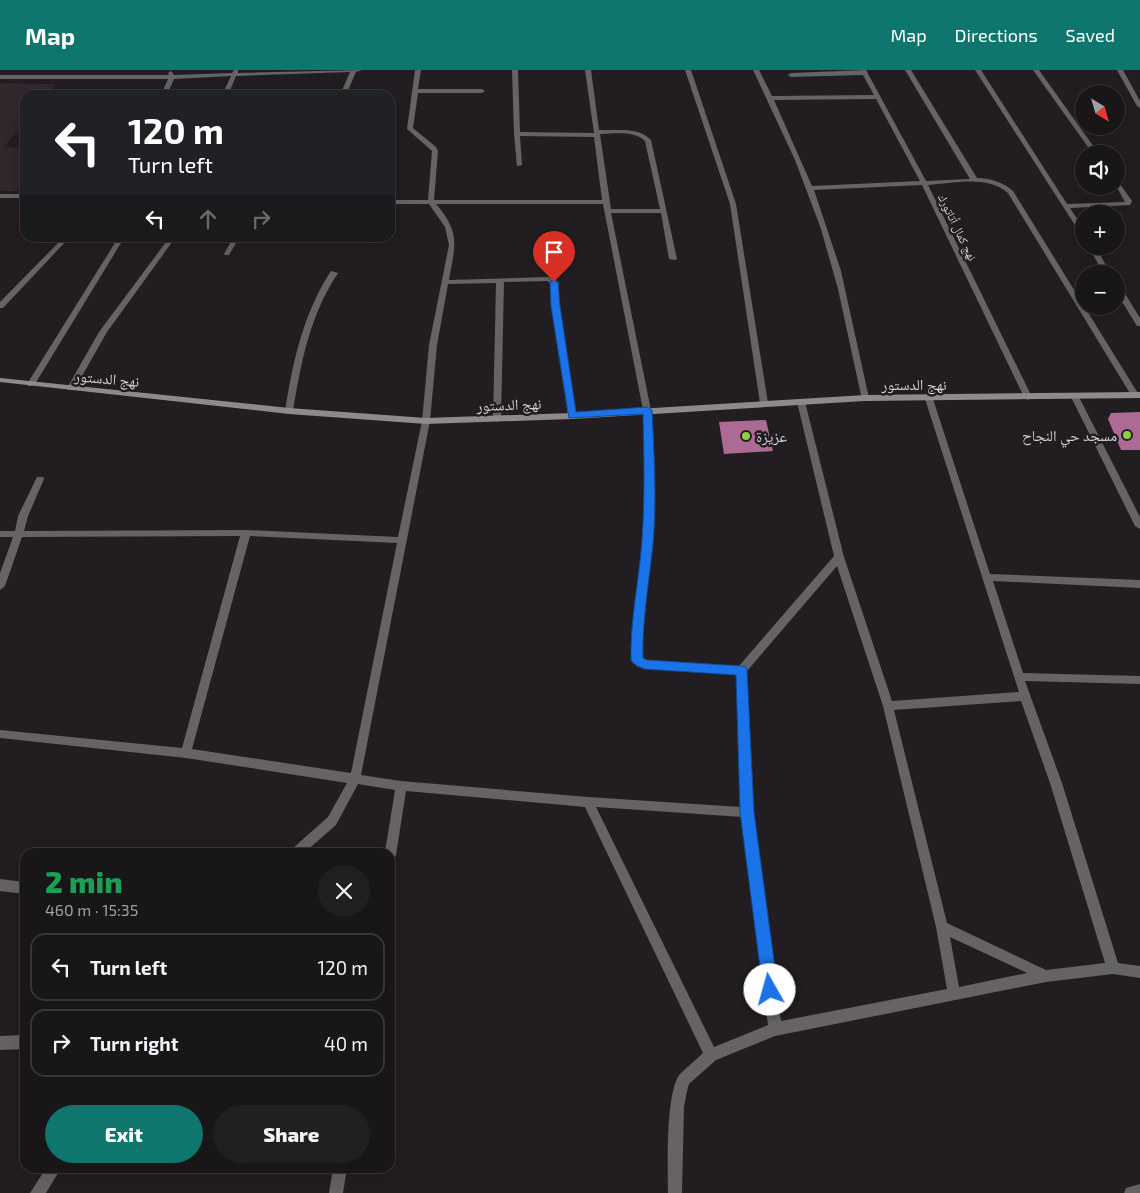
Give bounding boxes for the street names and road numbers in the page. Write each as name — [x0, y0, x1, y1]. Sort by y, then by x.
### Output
street label: نهج كمال أتاتورك — [935, 191, 980, 263]
street label: نهج الدستور — [73, 366, 140, 392]
street label: نهج الدستور — [880, 375, 947, 395]
street label: نهج الدستور — [475, 394, 542, 416]

